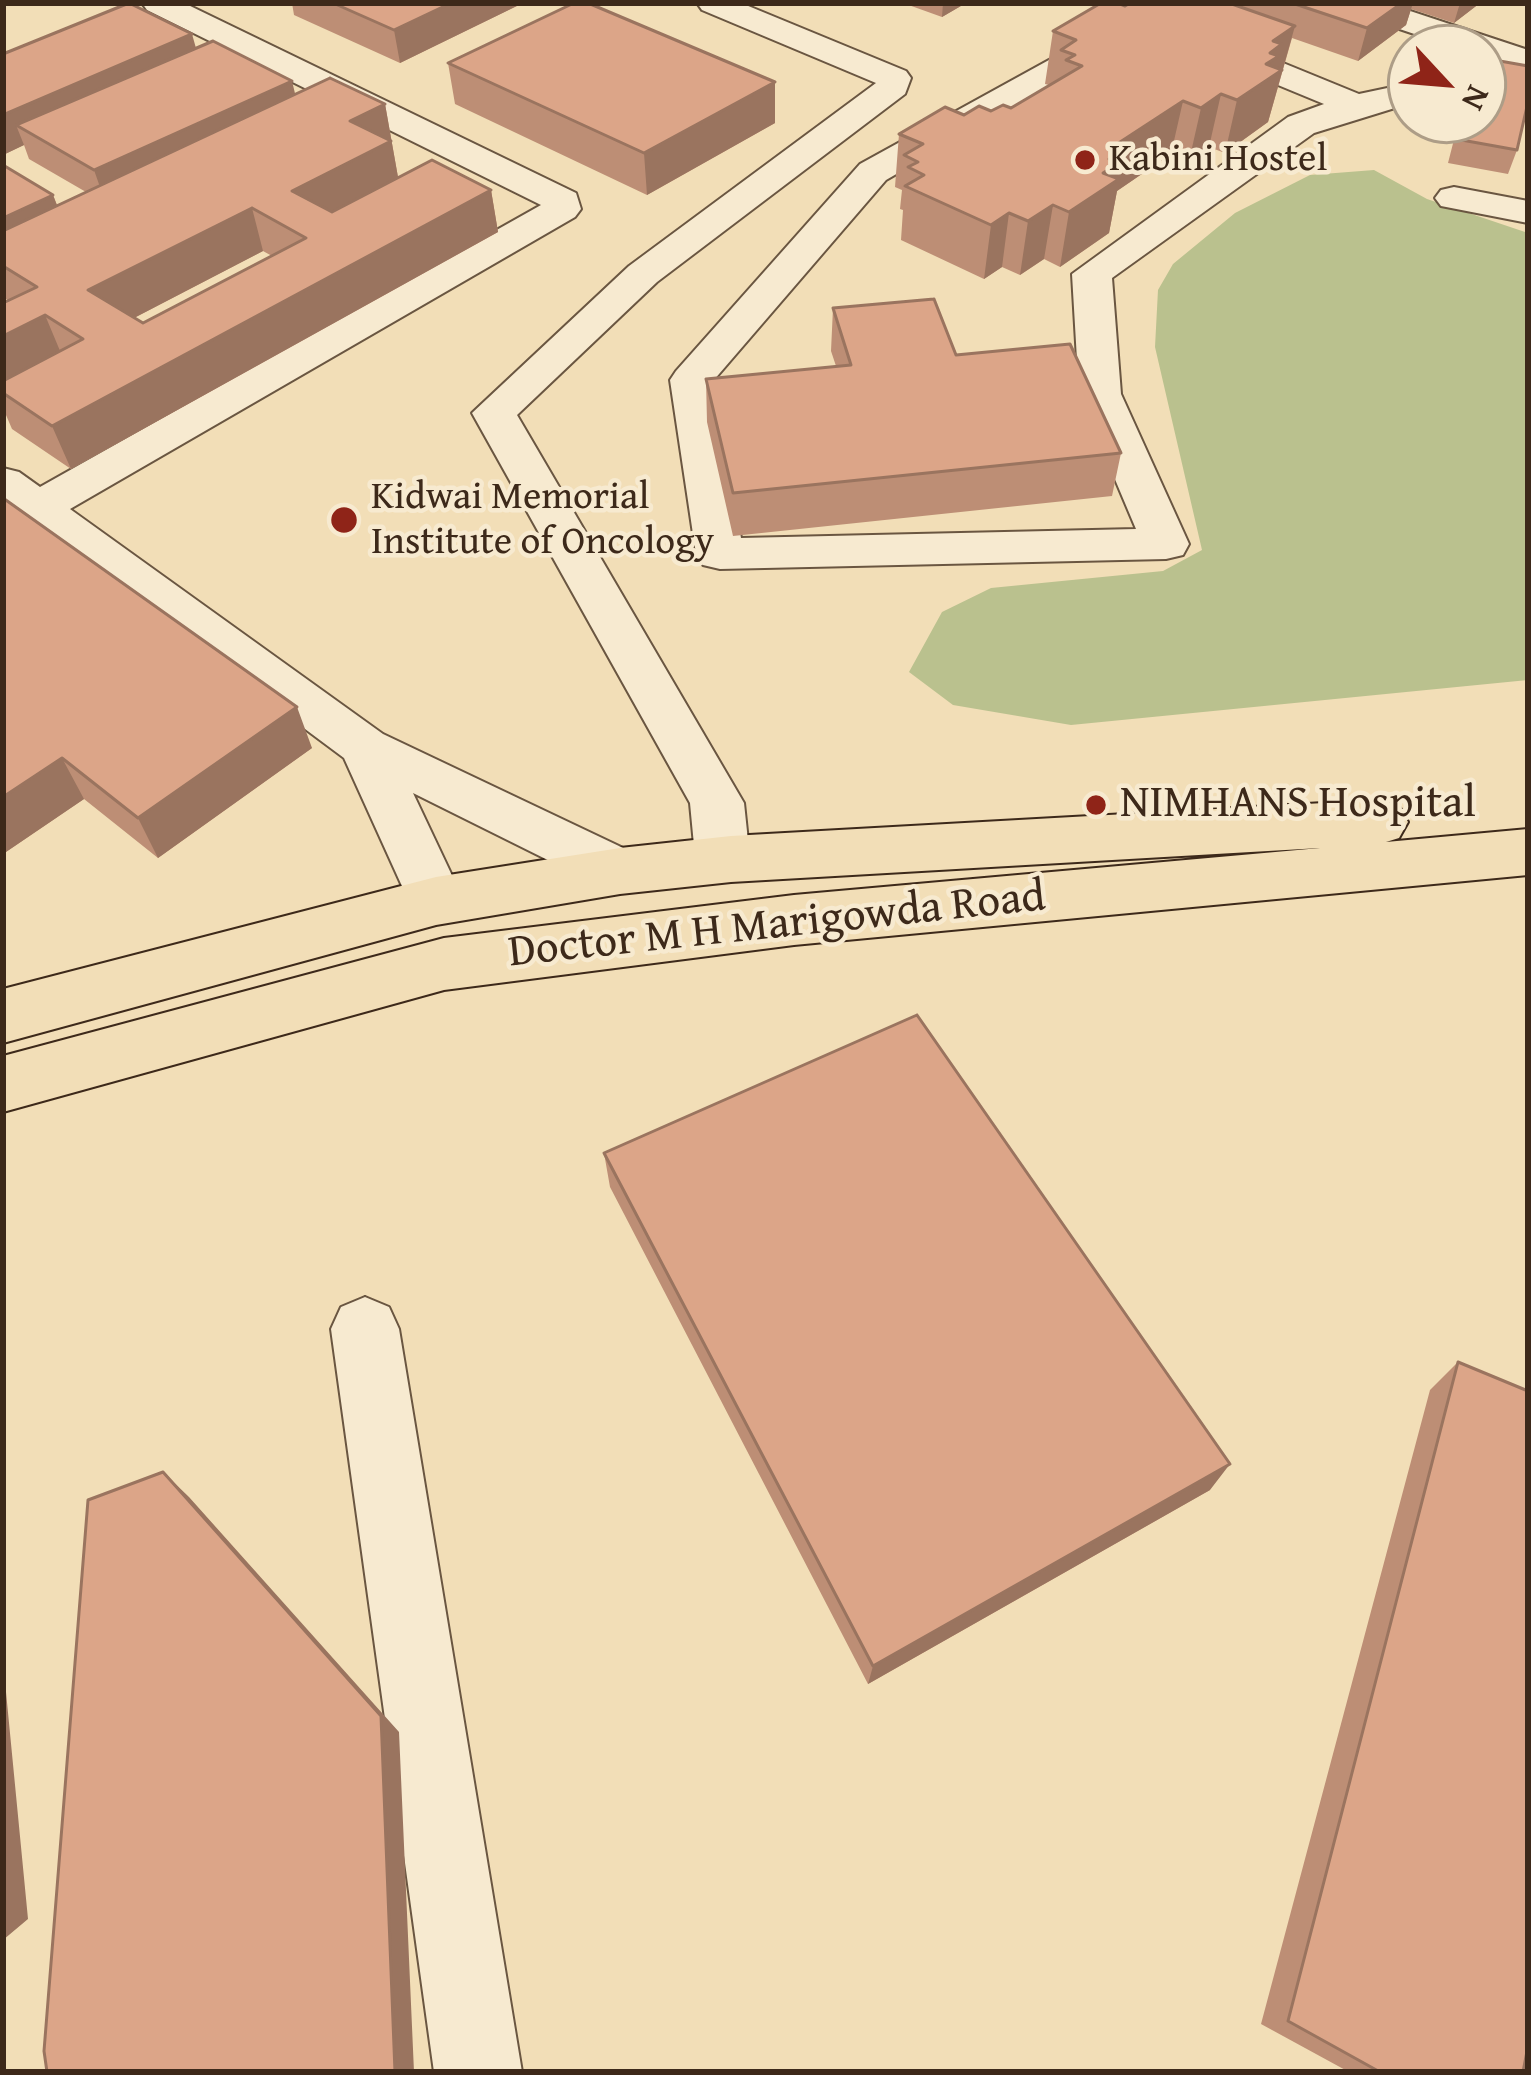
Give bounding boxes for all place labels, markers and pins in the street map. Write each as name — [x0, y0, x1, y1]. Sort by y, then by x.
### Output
place label: Kabini Hostel — [1109, 137, 1327, 183]
marker: Kabini Hostel — [1072, 147, 1098, 173]
place label: Kidwai Memorial Institute of Oncology — [371, 475, 714, 566]
marker: Kidwai Memorial Institute of Oncology — [328, 504, 360, 536]
place label: NIMHANS Hospital — [1120, 778, 1476, 832]
marker: NIMHANS Hospital — [1083, 792, 1109, 818]

